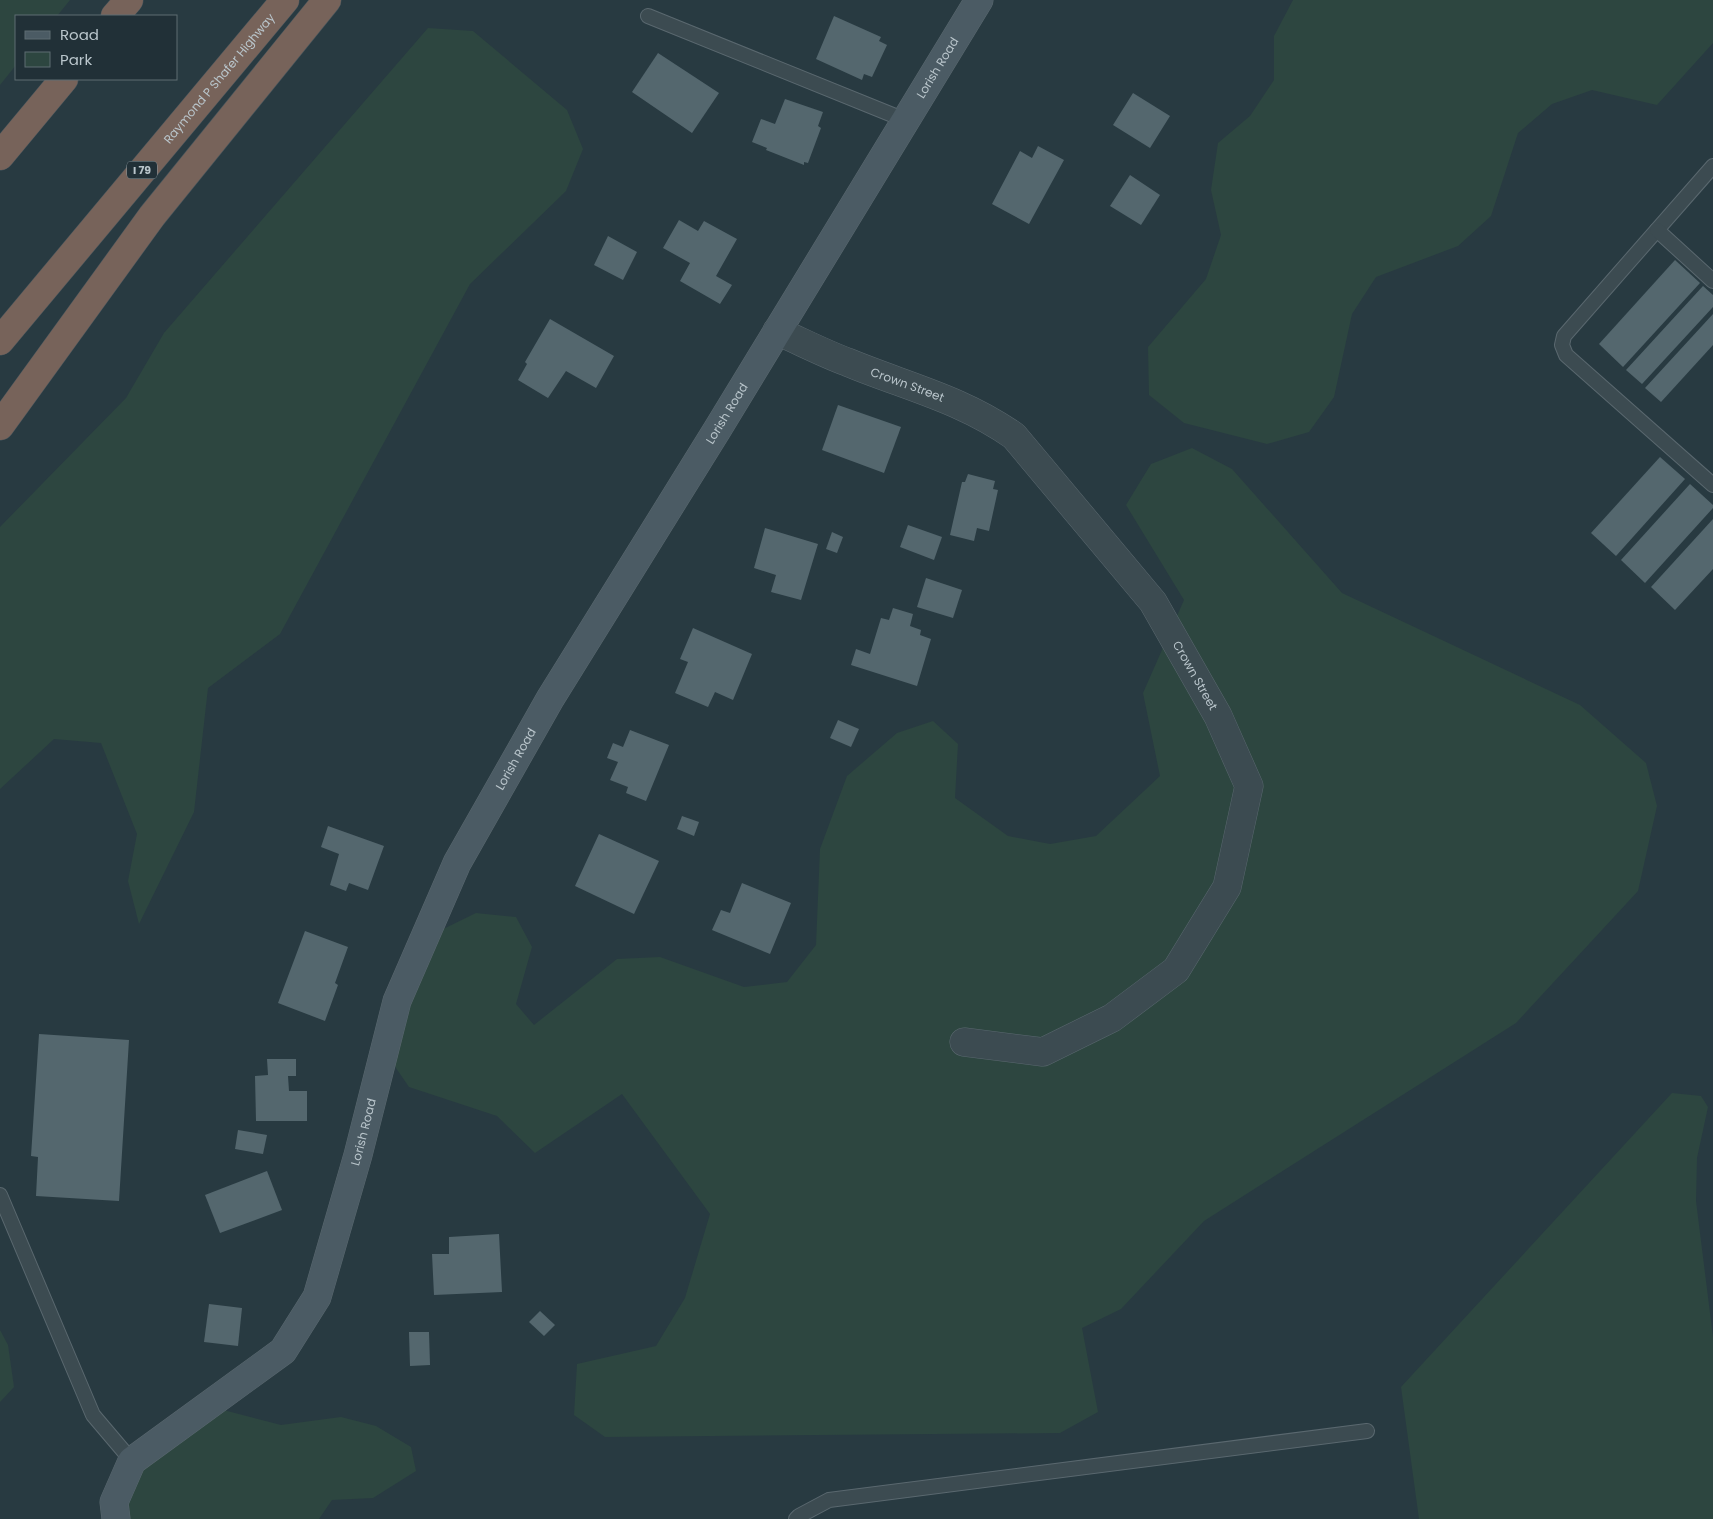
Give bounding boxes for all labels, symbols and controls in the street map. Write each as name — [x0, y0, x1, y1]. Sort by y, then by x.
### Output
street label: Raymond P Shafer Highway — [159, 9, 279, 147]
legend — [15, 15, 178, 80]
text: Road — [60, 24, 99, 45]
street label: Lorish Road — [912, 34, 962, 101]
text: Park — [60, 49, 92, 70]
road number: I 79 — [127, 162, 157, 178]
street label: Crown Street — [868, 363, 947, 406]
street label: Lorish Road — [701, 380, 752, 447]
street label: Crown Street — [1169, 638, 1222, 713]
street label: Lorish Road — [491, 725, 540, 793]
street label: Lorish Road — [346, 1097, 380, 1167]

